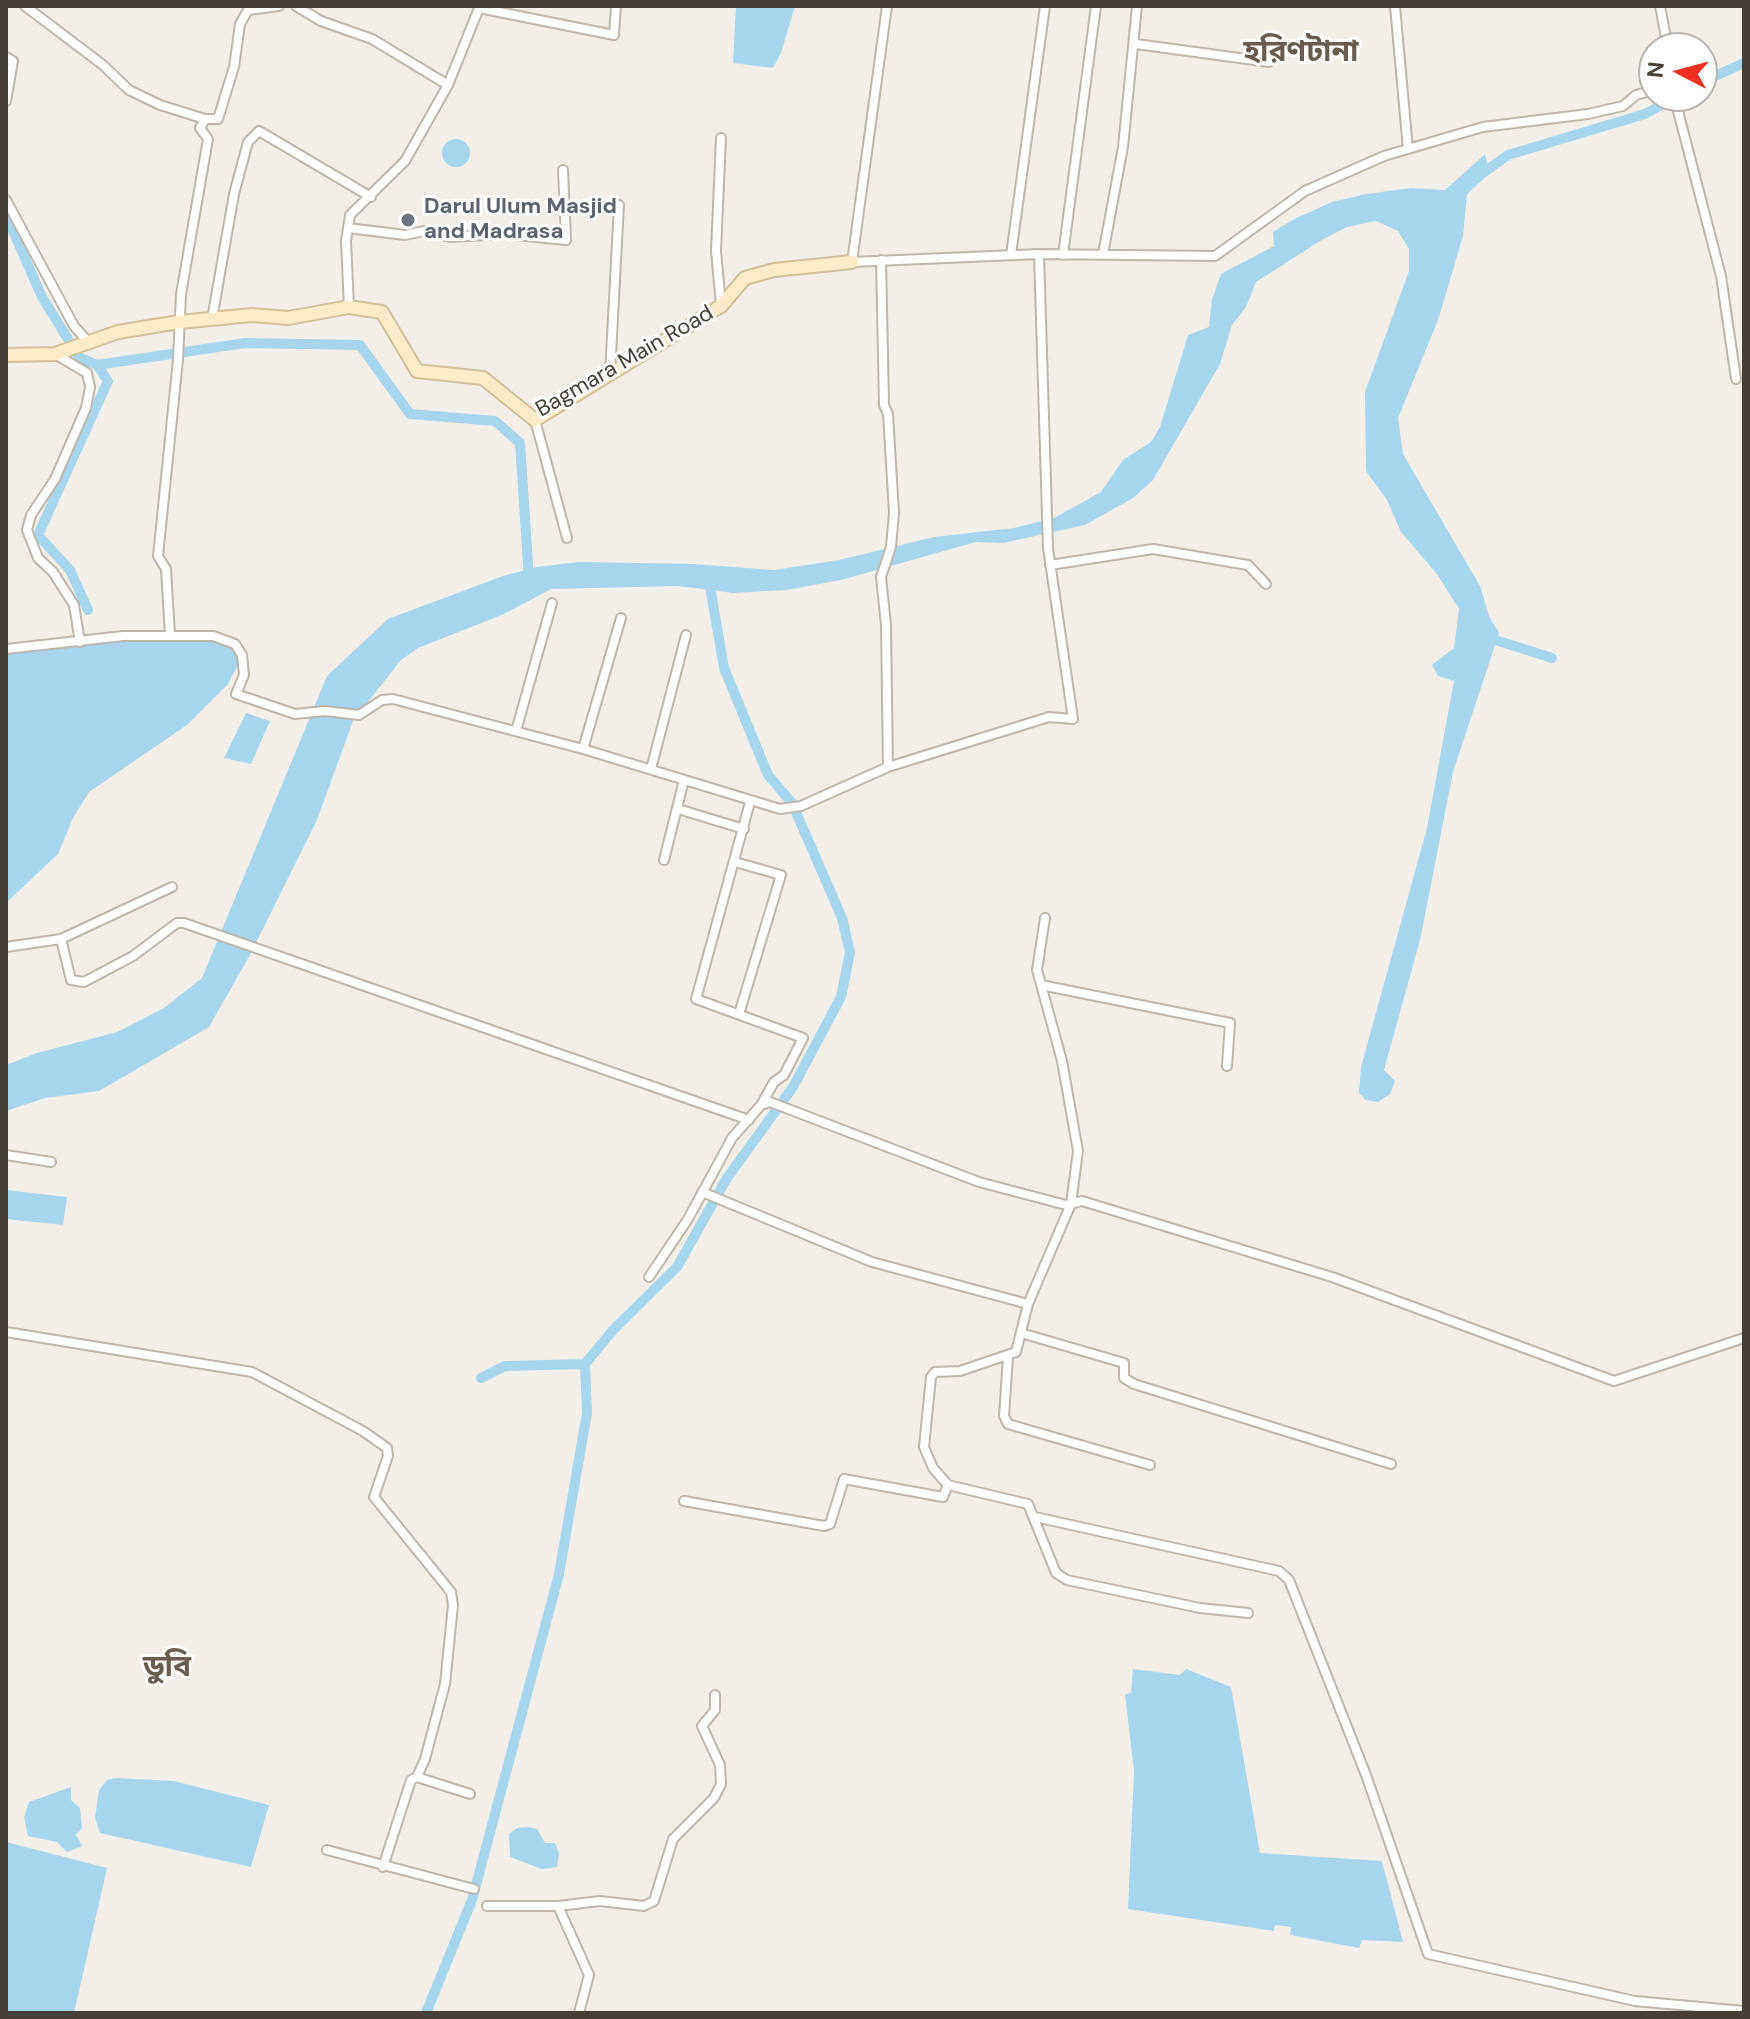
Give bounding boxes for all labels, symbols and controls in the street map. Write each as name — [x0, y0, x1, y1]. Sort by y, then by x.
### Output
north arrow — [1638, 32, 1718, 112]
district label: হরিণটানা — [1243, 35, 1359, 71]
text: N — [1640, 60, 1671, 79]
place label: Darul Ulum Masjid and Madrasa — [424, 194, 617, 246]
marker: Darul Ulum Masjid and Madrasa — [399, 211, 417, 229]
street label: Bagmara Main Road — [532, 300, 718, 424]
district label: ডুবি — [143, 1650, 191, 1686]

